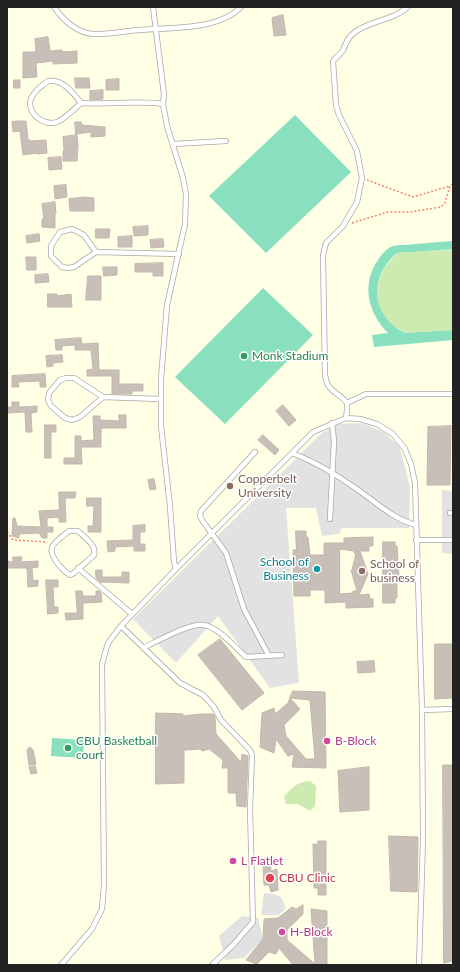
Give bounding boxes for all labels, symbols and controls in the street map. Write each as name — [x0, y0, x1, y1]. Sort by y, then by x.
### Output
place label: Monk Stadium — [252, 349, 328, 363]
marker: Monk Stadium — [239, 351, 249, 361]
place label: Copperbelt University — [238, 472, 297, 500]
marker: Copperbelt University — [225, 481, 235, 491]
place label: School of Business — [260, 555, 309, 583]
place label: School of business — [370, 557, 419, 585]
marker: School of Business — [312, 564, 322, 574]
marker: School of business — [357, 566, 367, 576]
place label: CBU Basketball court — [76, 734, 157, 762]
place label: B-Block — [335, 734, 376, 748]
marker: B-Block — [322, 736, 332, 746]
marker: CBU Basketball court — [63, 743, 73, 753]
place label: L Flatlet — [241, 854, 283, 868]
marker: L Flatlet — [228, 856, 238, 866]
place label: CBU Clinic — [279, 871, 336, 885]
marker: CBU Clinic — [264, 872, 276, 884]
place label: H-Block — [290, 925, 333, 939]
marker: H-Block — [277, 927, 287, 937]

